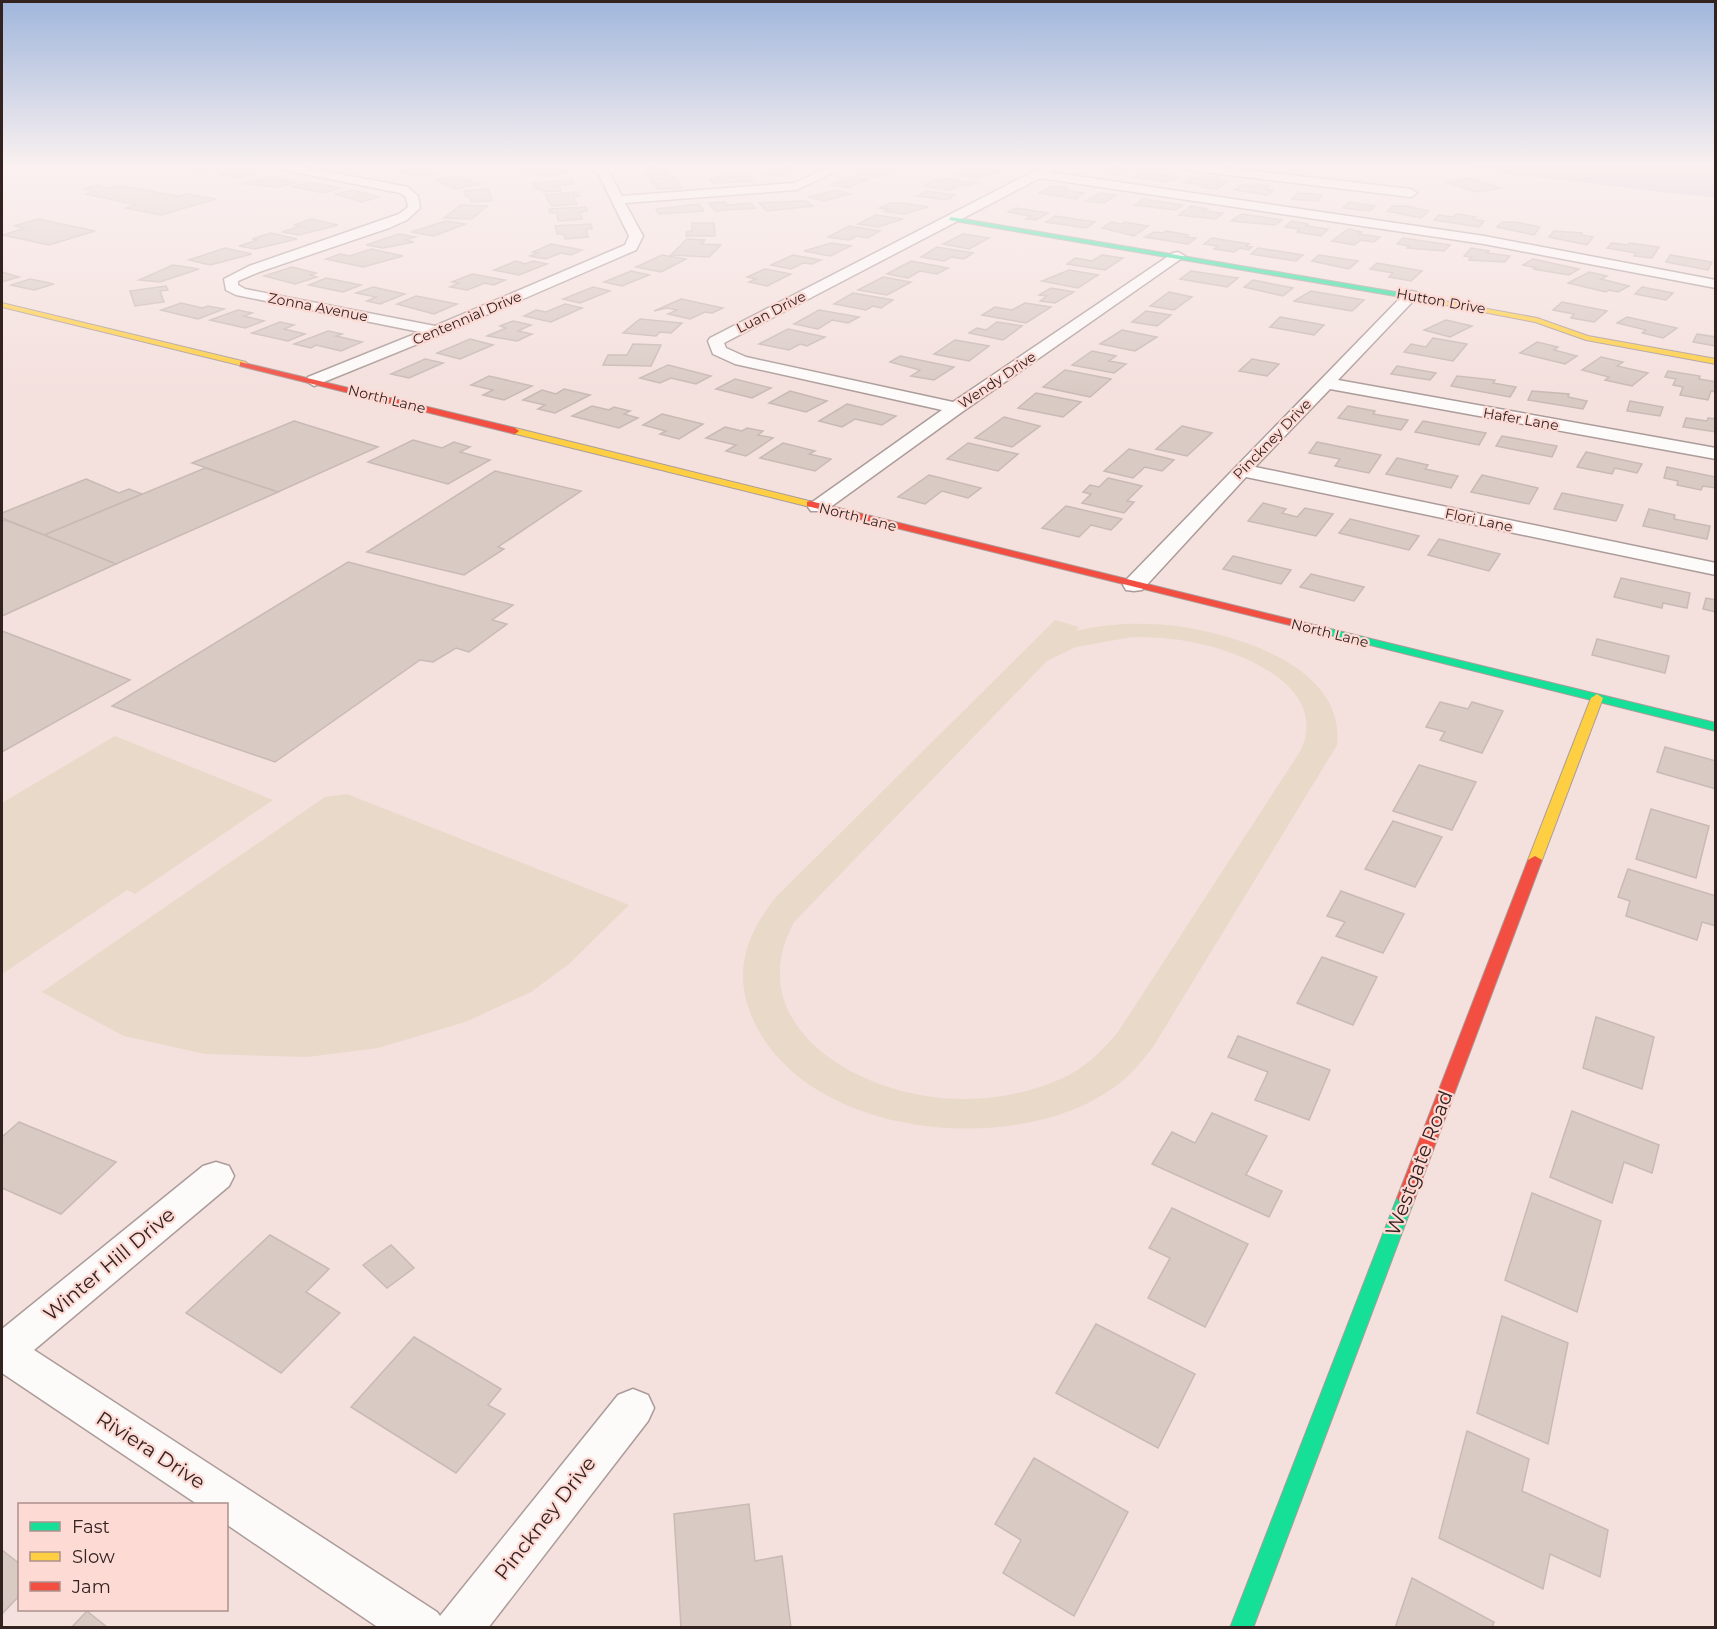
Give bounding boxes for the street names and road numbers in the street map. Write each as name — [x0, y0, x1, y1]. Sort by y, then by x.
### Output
street label: Hutton Drive — [1395, 284, 1487, 318]
street label: Centennial Drive — [410, 287, 524, 349]
street label: Luan Drive — [733, 287, 809, 337]
street label: Zonna Avenue — [267, 288, 369, 326]
street label: Wendy Drive — [955, 347, 1039, 413]
street label: North Lane — [346, 381, 428, 417]
street label: Pinckney Drive — [1229, 395, 1315, 483]
street label: Hafer Lane — [1482, 404, 1560, 434]
street label: North Lane — [817, 499, 899, 535]
street label: Flori Lane — [1443, 504, 1515, 536]
street label: North Lane — [1289, 615, 1371, 651]
street label: Westgate Road — [1380, 1087, 1458, 1239]
street label: Winter Hill Drive — [39, 1202, 179, 1326]
street label: Riviera Drive — [92, 1406, 210, 1494]
street label: Pinckney Drive — [489, 1451, 601, 1585]

